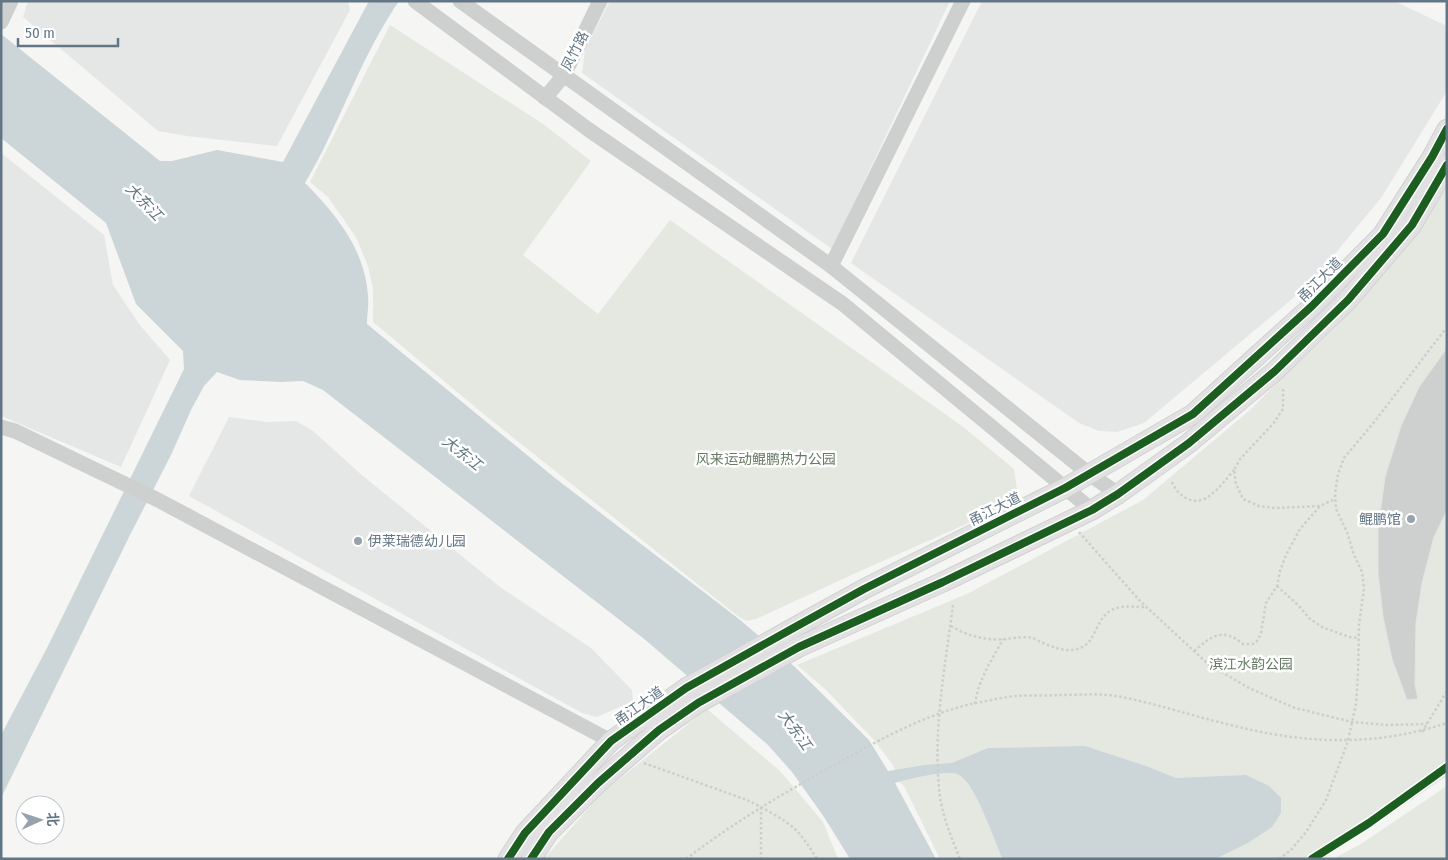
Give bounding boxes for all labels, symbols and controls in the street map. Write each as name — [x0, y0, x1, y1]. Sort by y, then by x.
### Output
scale bar — [18, 15, 118, 47]
text: 50 m — [25, 24, 55, 42]
street label: 凤竹路 — [558, 28, 592, 74]
water label: 大东江 — [122, 180, 167, 226]
street label: 甬江大道 — [1294, 254, 1346, 306]
water label: 大东江 — [439, 432, 487, 475]
park label: 风来运动鲲鹏热力公园 — [696, 451, 836, 468]
street label: 甬江大道 — [966, 489, 1024, 529]
place label: 鲲鹏馆 — [1359, 511, 1401, 528]
marker: 鲲鹏馆 — [1405, 513, 1417, 525]
place label: 伊莱瑞德幼儿园 — [368, 533, 466, 550]
marker: 伊莱瑞德幼儿园 — [352, 535, 364, 547]
park label: 滨江水韵公园 — [1209, 656, 1293, 673]
street label: 甬江大道 — [611, 683, 667, 729]
water label: 大东江 — [774, 707, 817, 755]
north arrow — [15, 795, 65, 845]
text: 北 — [44, 812, 61, 827]

